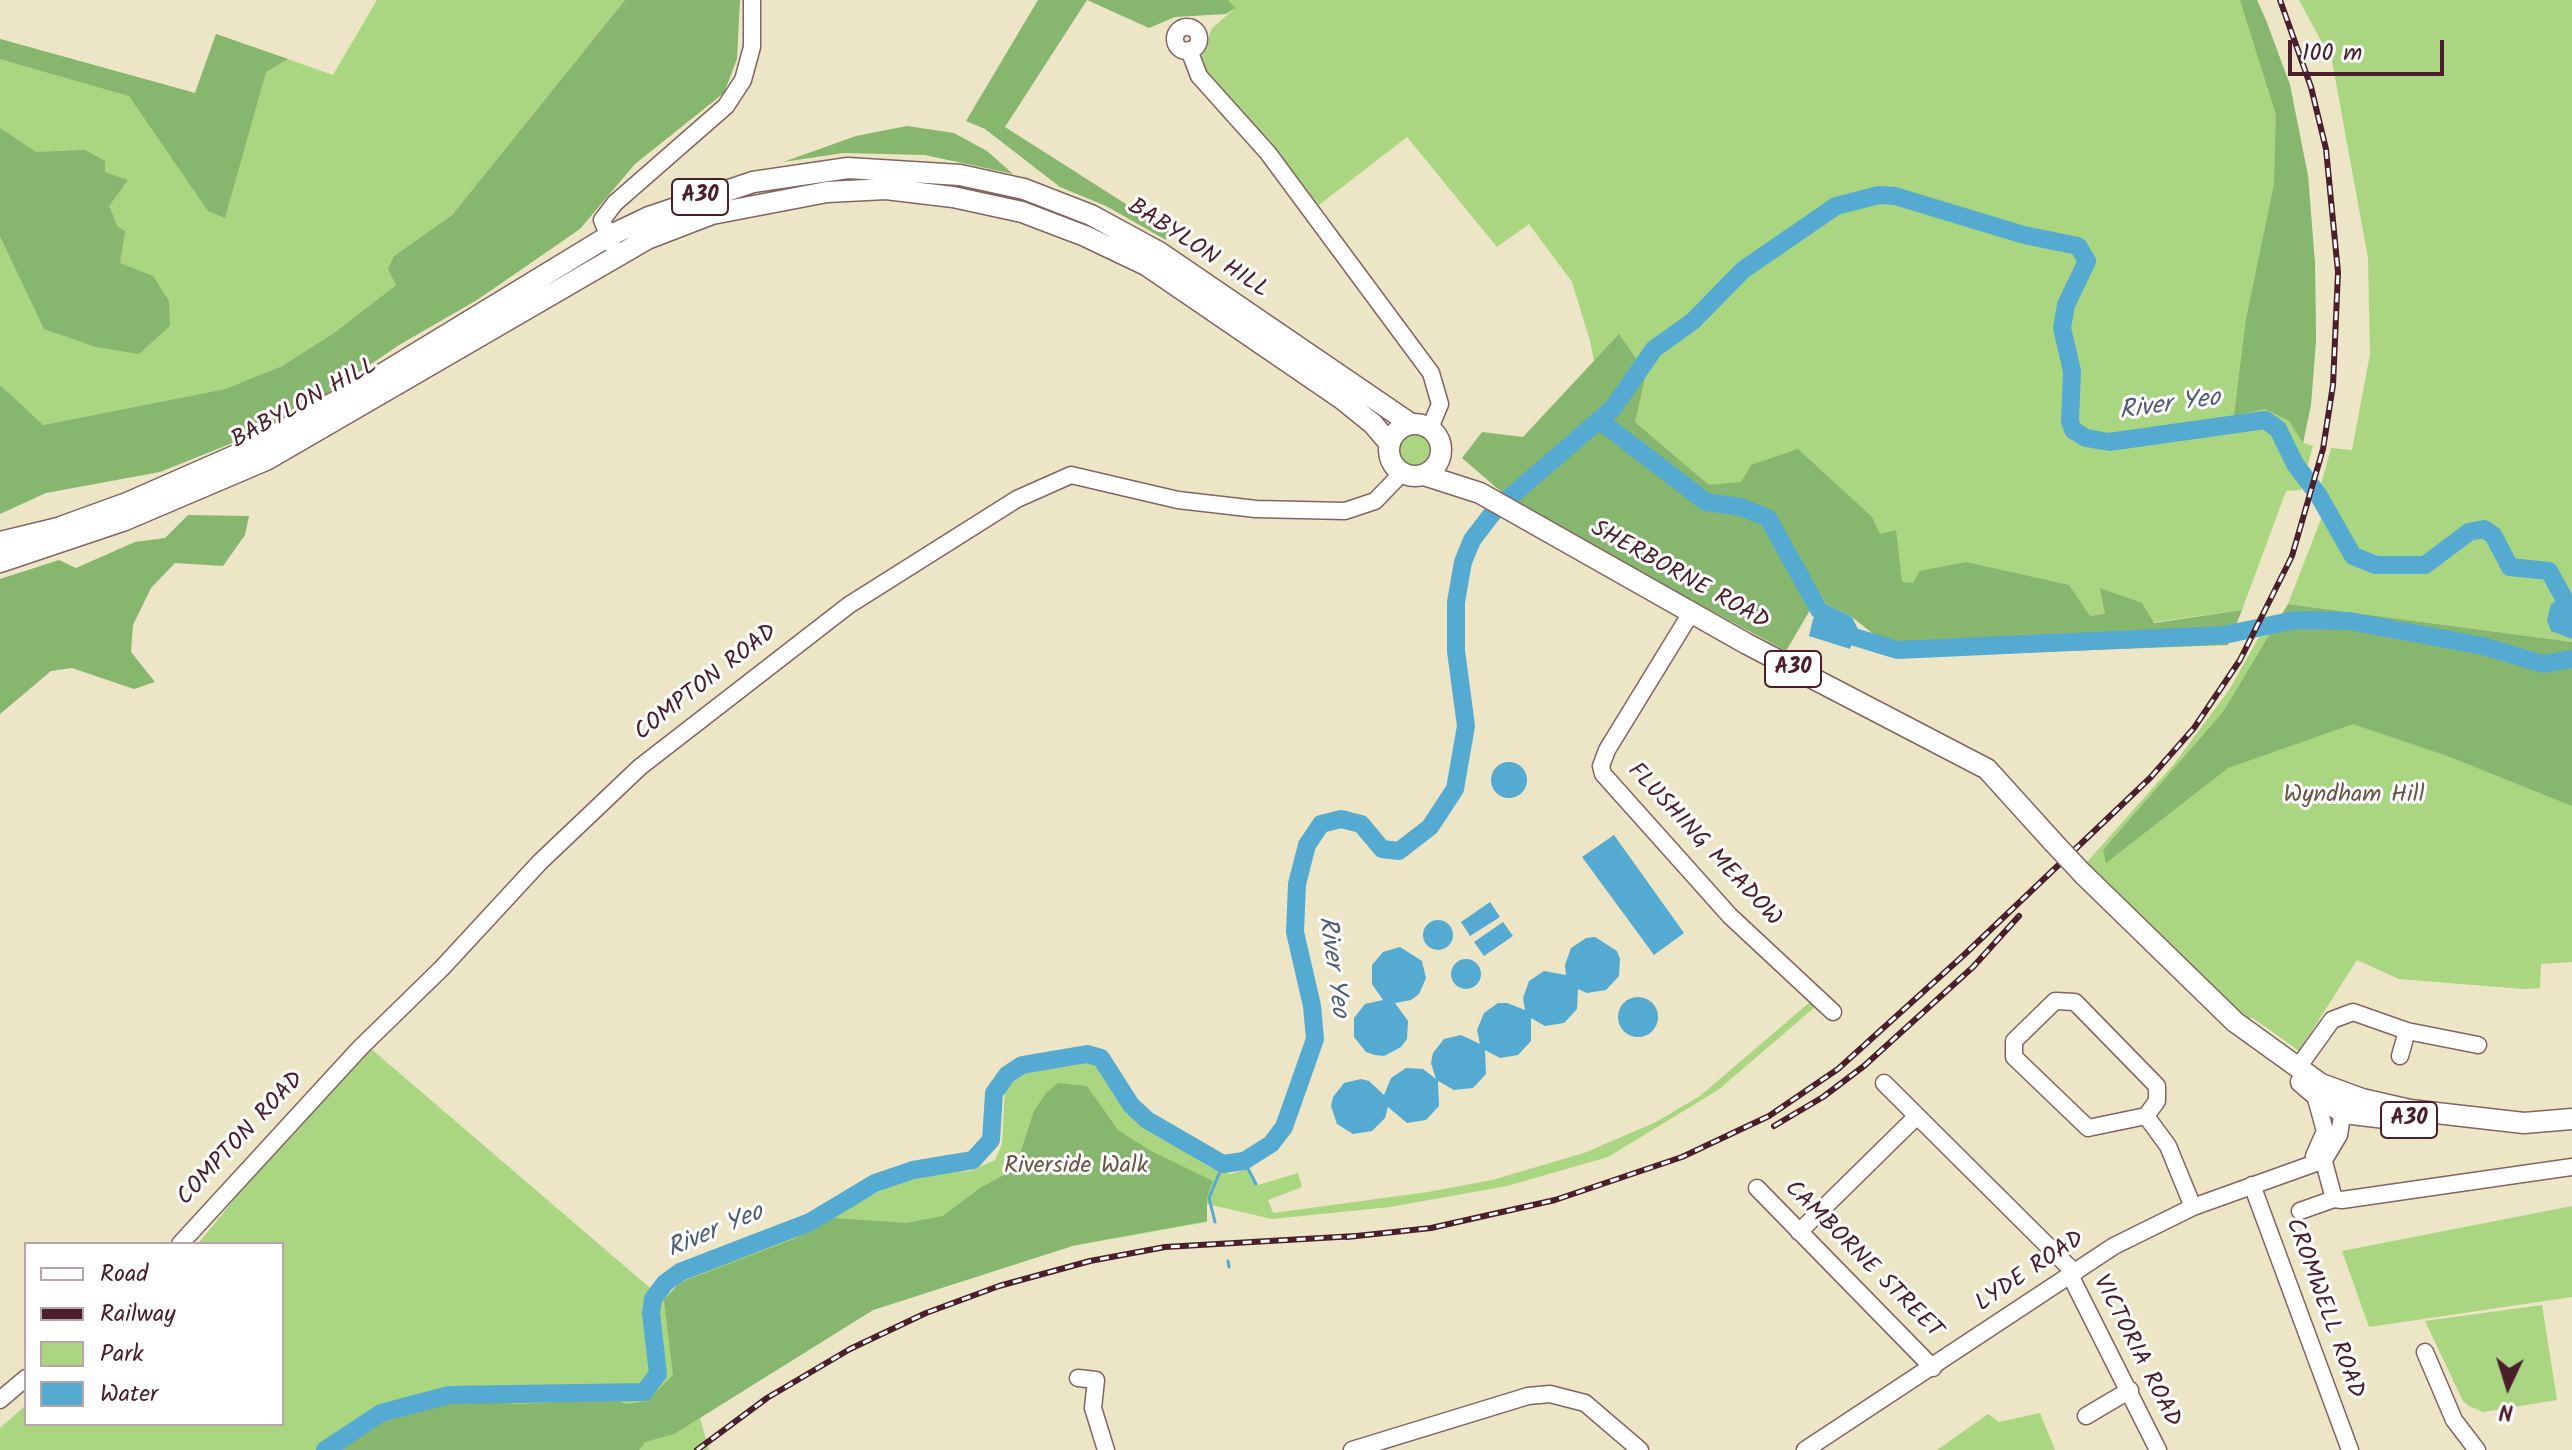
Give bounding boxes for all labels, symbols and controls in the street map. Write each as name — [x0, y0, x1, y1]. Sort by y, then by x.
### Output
scale bar — [2292, 24, 2448, 74]
text: 100 m — [2302, 34, 2362, 73]
road number: A30 — [672, 179, 728, 215]
street label: BABYLON HILL — [1121, 194, 1273, 306]
street label: BABYLON HILL — [227, 353, 383, 457]
water label: River Yeo — [2118, 384, 2222, 430]
street label: SHERBORNE ROAD — [1585, 516, 1773, 638]
street label: COMPTON ROAD — [630, 619, 784, 749]
road number: A30 — [1765, 651, 1821, 687]
street label: FLUSHING MEADOW — [1620, 758, 1786, 934]
park label: Wyndham Hill — [2283, 783, 2425, 811]
water label: River Yeo — [1308, 915, 1354, 1019]
street label: COMPTON ROAD — [172, 1067, 312, 1213]
road number: A30 — [2381, 1102, 2437, 1138]
park label: Riverside Walk — [1004, 1154, 1148, 1182]
street label: CAMBORNE STREET — [1777, 1176, 1947, 1346]
water label: River Yeo — [663, 1199, 769, 1267]
street label: CROMWELL ROAD — [2277, 1215, 2369, 1403]
street label: LYDE ROAD — [1971, 1226, 2091, 1320]
legend — [24, 1242, 284, 1426]
text: Road — [100, 1255, 148, 1294]
street label: VICTORIA ROAD — [2084, 1271, 2186, 1433]
text: Railway — [100, 1295, 176, 1334]
text: Park — [100, 1335, 144, 1374]
north arrow — [2468, 1346, 2548, 1426]
text: Water — [100, 1375, 158, 1414]
text: N — [2498, 1392, 2514, 1428]

